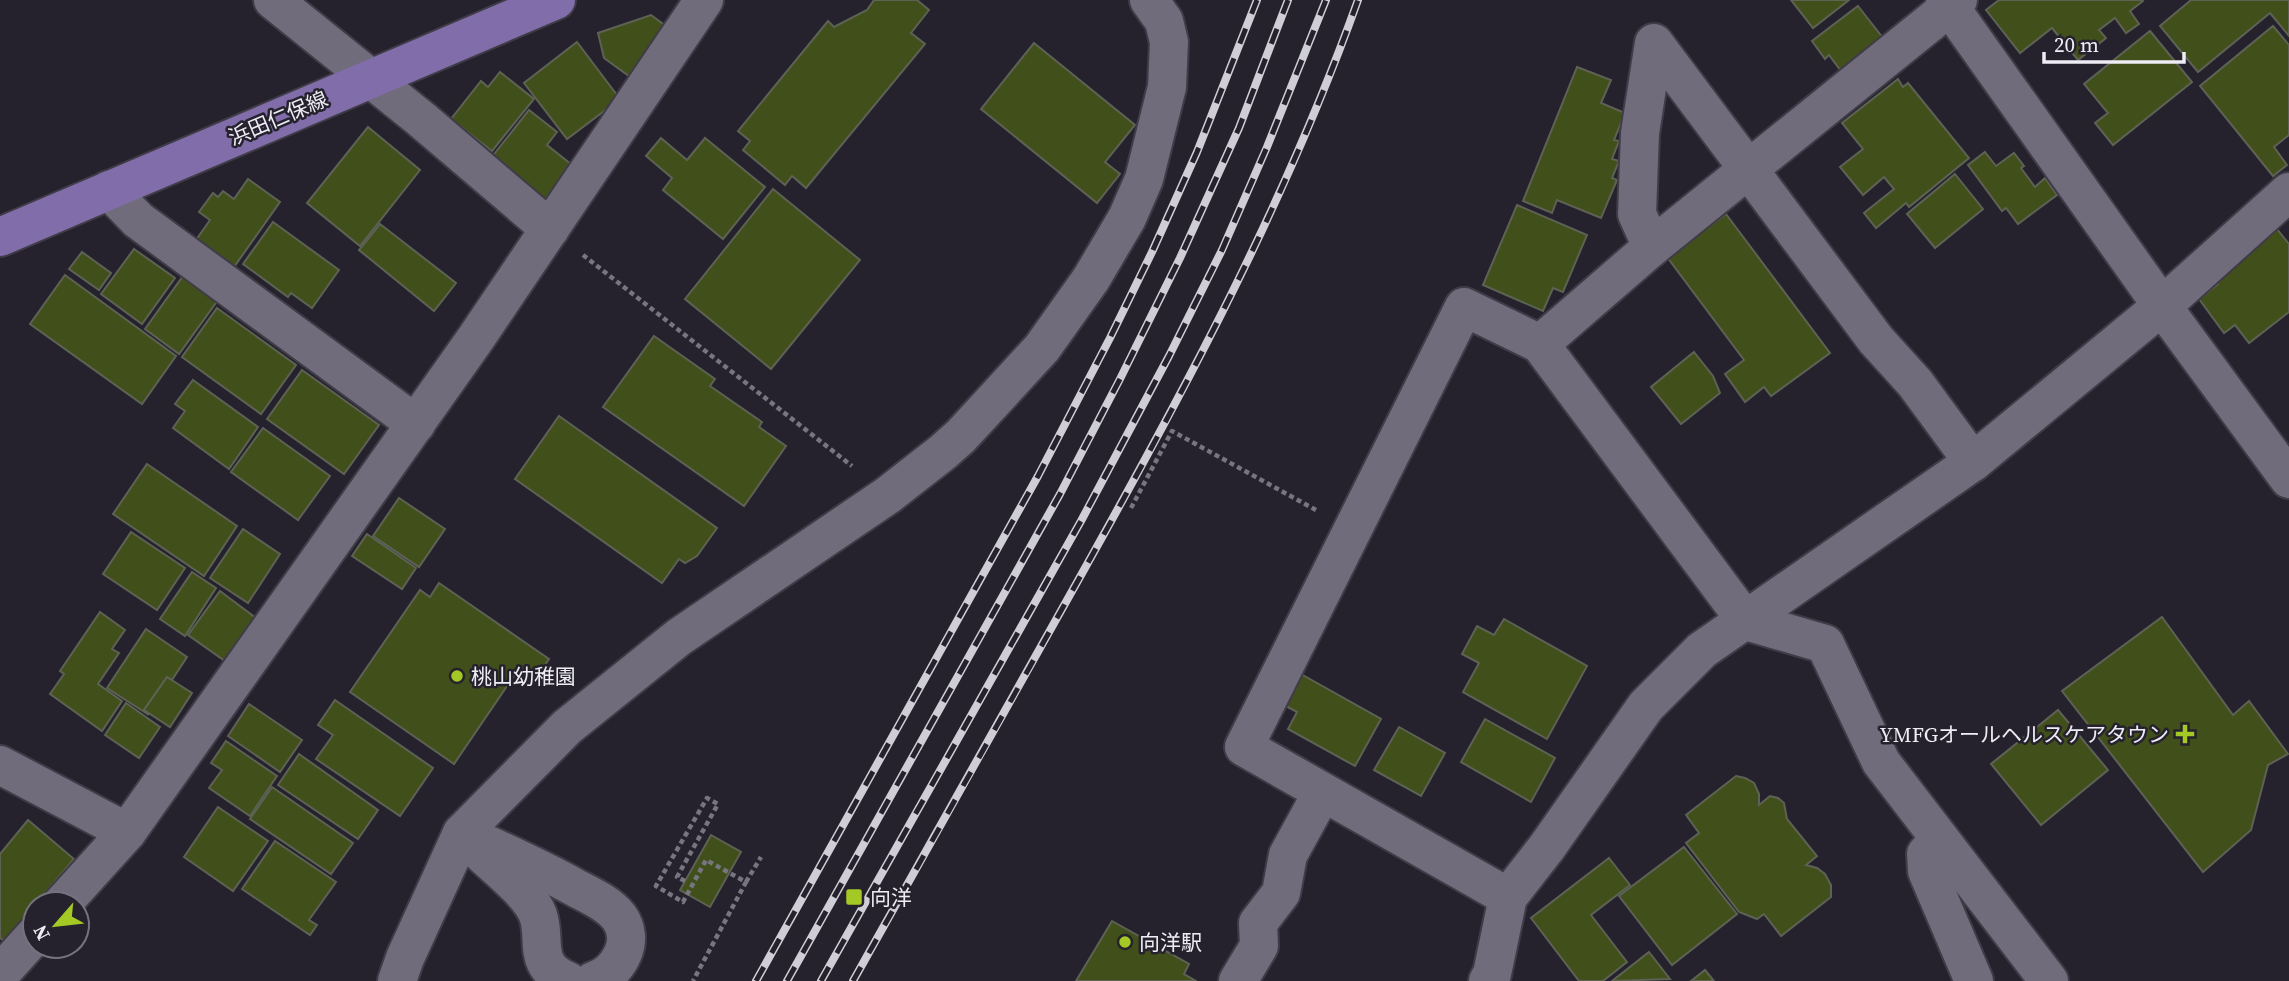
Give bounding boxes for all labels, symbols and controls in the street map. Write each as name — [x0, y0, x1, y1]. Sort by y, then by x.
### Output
scale bar — [2044, 21, 2184, 65]
text: 20 m — [2054, 30, 2099, 59]
street label: 浜田仁保線 — [224, 84, 332, 152]
place label: 桃山幼稚園 — [471, 662, 576, 691]
marker: 桃山幼稚園 — [449, 668, 465, 684]
place label: YMFGオールヘルスケアタウン — [1879, 720, 2169, 749]
marker: YMFGオールヘルスケアタウン — [2175, 724, 2195, 744]
place label: 向洋 — [870, 883, 912, 912]
marker: 向洋 — [844, 887, 864, 907]
north arrow — [21, 890, 91, 960]
text: N — [26, 921, 56, 945]
place label: 向洋駅 — [1139, 928, 1202, 957]
marker: 向洋駅 — [1117, 934, 1133, 950]

